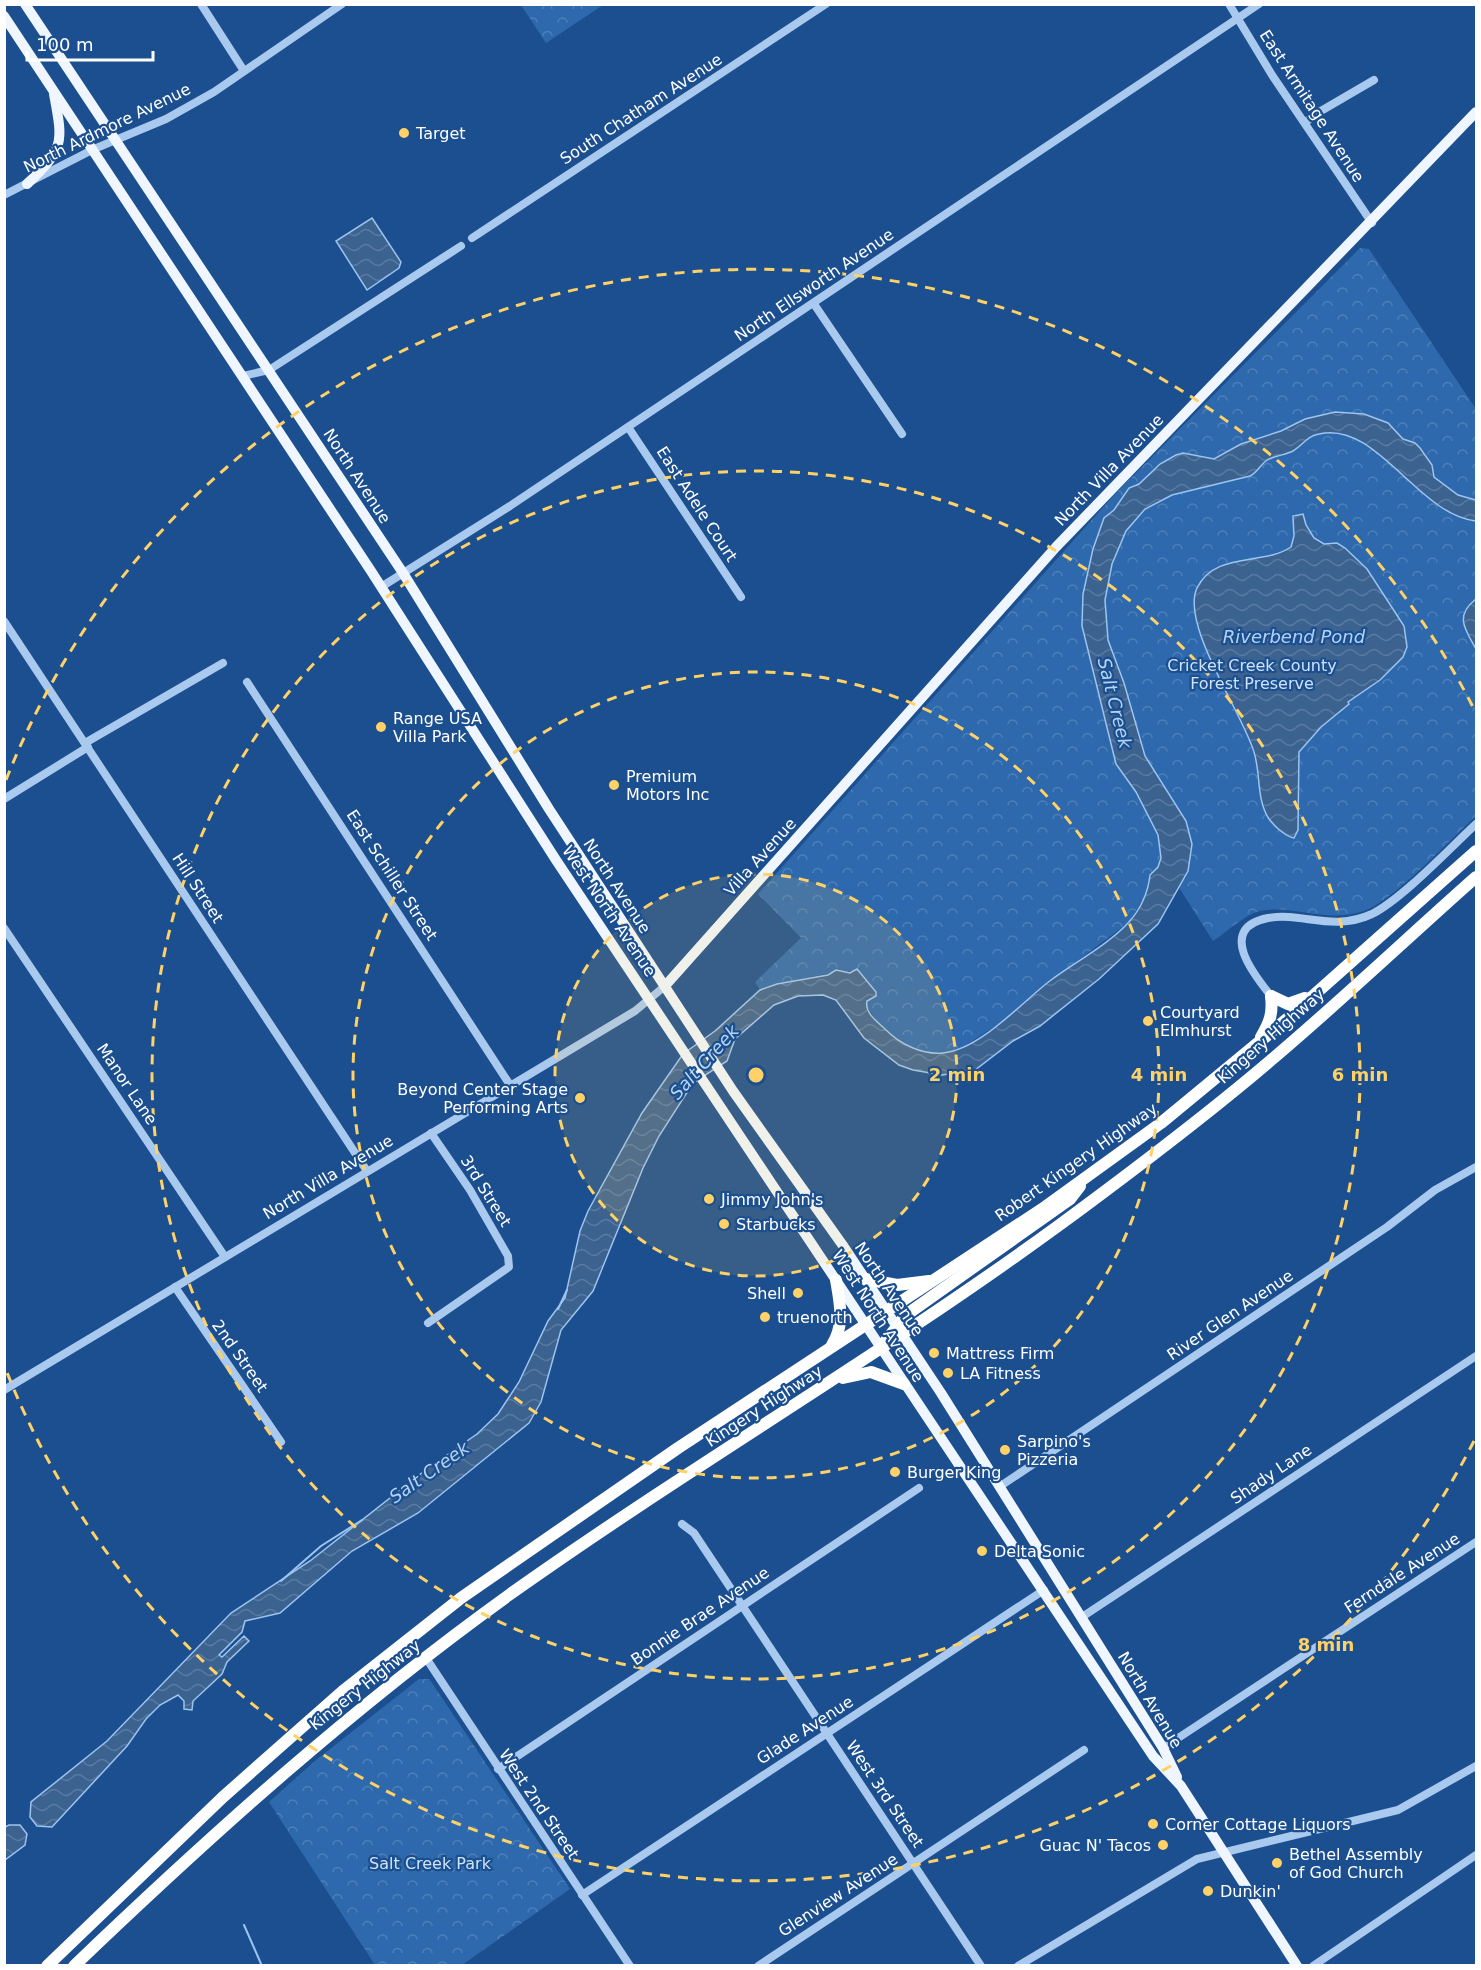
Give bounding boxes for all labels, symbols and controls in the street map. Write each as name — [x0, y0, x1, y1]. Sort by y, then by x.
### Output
scale bar — [27, 24, 153, 62]
street label: East Armitage Avenue — [1256, 26, 1368, 186]
text: 100 m — [36, 34, 94, 55]
street label: South Chatham Avenue — [557, 50, 725, 168]
street label: North Ardmore Avenue — [20, 79, 194, 177]
place label: Target — [415, 124, 466, 143]
marker: Target — [397, 126, 411, 140]
street label: North Ellsworth Avenue — [731, 225, 897, 345]
street label: North Villa Avenue — [1051, 410, 1167, 530]
street label: North Avenue — [319, 425, 395, 527]
street label: East Adele Court — [653, 443, 741, 565]
water label: Riverbend Pond — [1223, 626, 1366, 647]
water label: Salt Creek — [1094, 655, 1137, 752]
park label: Cricket Creek County Forest Preserve — [1167, 656, 1337, 693]
place label: Range USA Villa Park — [393, 709, 482, 746]
marker: Range USA Villa Park — [374, 720, 388, 734]
place label: Premium Motors Inc — [626, 767, 709, 804]
marker: Premium Motors Inc — [607, 778, 621, 792]
street label: East Schiller Street — [343, 806, 441, 944]
street label: Villa Avenue — [720, 814, 800, 900]
street label: North Avenue — [579, 835, 655, 937]
street label: West North Avenue — [558, 842, 660, 980]
street label: Hill Street — [168, 850, 228, 926]
street label: Kingery Highway — [1214, 984, 1328, 1088]
place label: Courtyard Elmhurst — [1160, 1003, 1240, 1040]
marker: Courtyard Elmhurst — [1141, 1014, 1155, 1028]
water label: Salt Creek — [665, 1019, 744, 1104]
street label: Manor Lane — [93, 1040, 161, 1128]
text: 2 min — [929, 1064, 985, 1085]
text: 4 min — [1131, 1064, 1187, 1085]
text: 6 min — [1332, 1064, 1388, 1085]
centre of rings — [746, 1065, 766, 1085]
place label: Beyond Center Stage Performing Arts — [397, 1080, 568, 1117]
marker: Beyond Center Stage Performing Arts — [573, 1091, 587, 1105]
street label: Robert Kingery Highway — [991, 1099, 1161, 1225]
street label: North Villa Avenue — [260, 1131, 396, 1223]
street label: 3rd Street — [457, 1152, 515, 1230]
place label: Jimmy John's — [720, 1190, 823, 1209]
marker: Jimmy John's — [702, 1192, 716, 1206]
place label: Starbucks — [736, 1215, 816, 1234]
marker: Starbucks — [717, 1217, 731, 1231]
street label: North Avenue — [851, 1238, 927, 1340]
street label: West North Avenue — [828, 1246, 928, 1386]
street label: River Glen Avenue — [1163, 1266, 1297, 1364]
place label: Shell — [747, 1284, 786, 1303]
marker: Shell — [791, 1286, 805, 1300]
place label: truenorth — [777, 1308, 853, 1327]
marker: truenorth — [758, 1310, 772, 1324]
street label: 2nd Street — [208, 1316, 272, 1396]
place label: Mattress Firm — [946, 1344, 1054, 1363]
marker: Mattress Firm — [927, 1346, 941, 1360]
street label: Kingery Highway — [702, 1361, 826, 1451]
place label: LA Fitness — [960, 1364, 1041, 1383]
marker: LA Fitness — [941, 1366, 955, 1380]
place label: Sarpino's Pizzeria — [1017, 1432, 1091, 1469]
water label: Salt Creek — [385, 1436, 474, 1507]
street label: Shady Lane — [1227, 1440, 1315, 1508]
marker: Sarpino's Pizzeria — [998, 1443, 1012, 1457]
place label: Burger King — [907, 1463, 1001, 1482]
marker: Burger King — [888, 1465, 902, 1479]
street label: Ferndale Avenue — [1341, 1529, 1463, 1617]
place label: Delta Sonic — [994, 1542, 1085, 1561]
marker: Delta Sonic — [975, 1544, 989, 1558]
street label: Bonnie Brae Avenue — [627, 1563, 773, 1669]
text: 8 min — [1298, 1634, 1354, 1655]
street label: Kingery Highway — [306, 1636, 424, 1734]
street label: North Avenue — [1114, 1648, 1186, 1752]
street label: Glade Avenue — [753, 1692, 857, 1768]
street label: West 3rd Street — [842, 1737, 928, 1851]
street label: West 2nd Street — [495, 1745, 583, 1863]
place label: Corner Cottage Liquors — [1165, 1815, 1351, 1834]
marker: Corner Cottage Liquors — [1146, 1817, 1160, 1831]
place label: Guac N' Tacos — [1039, 1836, 1151, 1855]
marker: Guac N' Tacos — [1156, 1838, 1170, 1852]
place label: Bethel Assembly of God Church — [1289, 1845, 1423, 1882]
street label: Glenview Avenue — [775, 1849, 901, 1941]
park label: Salt Creek Park — [369, 1854, 492, 1873]
marker: Bethel Assembly of God Church — [1270, 1856, 1284, 1870]
place label: Dunkin' — [1220, 1882, 1281, 1901]
marker: Dunkin' — [1201, 1884, 1215, 1898]

